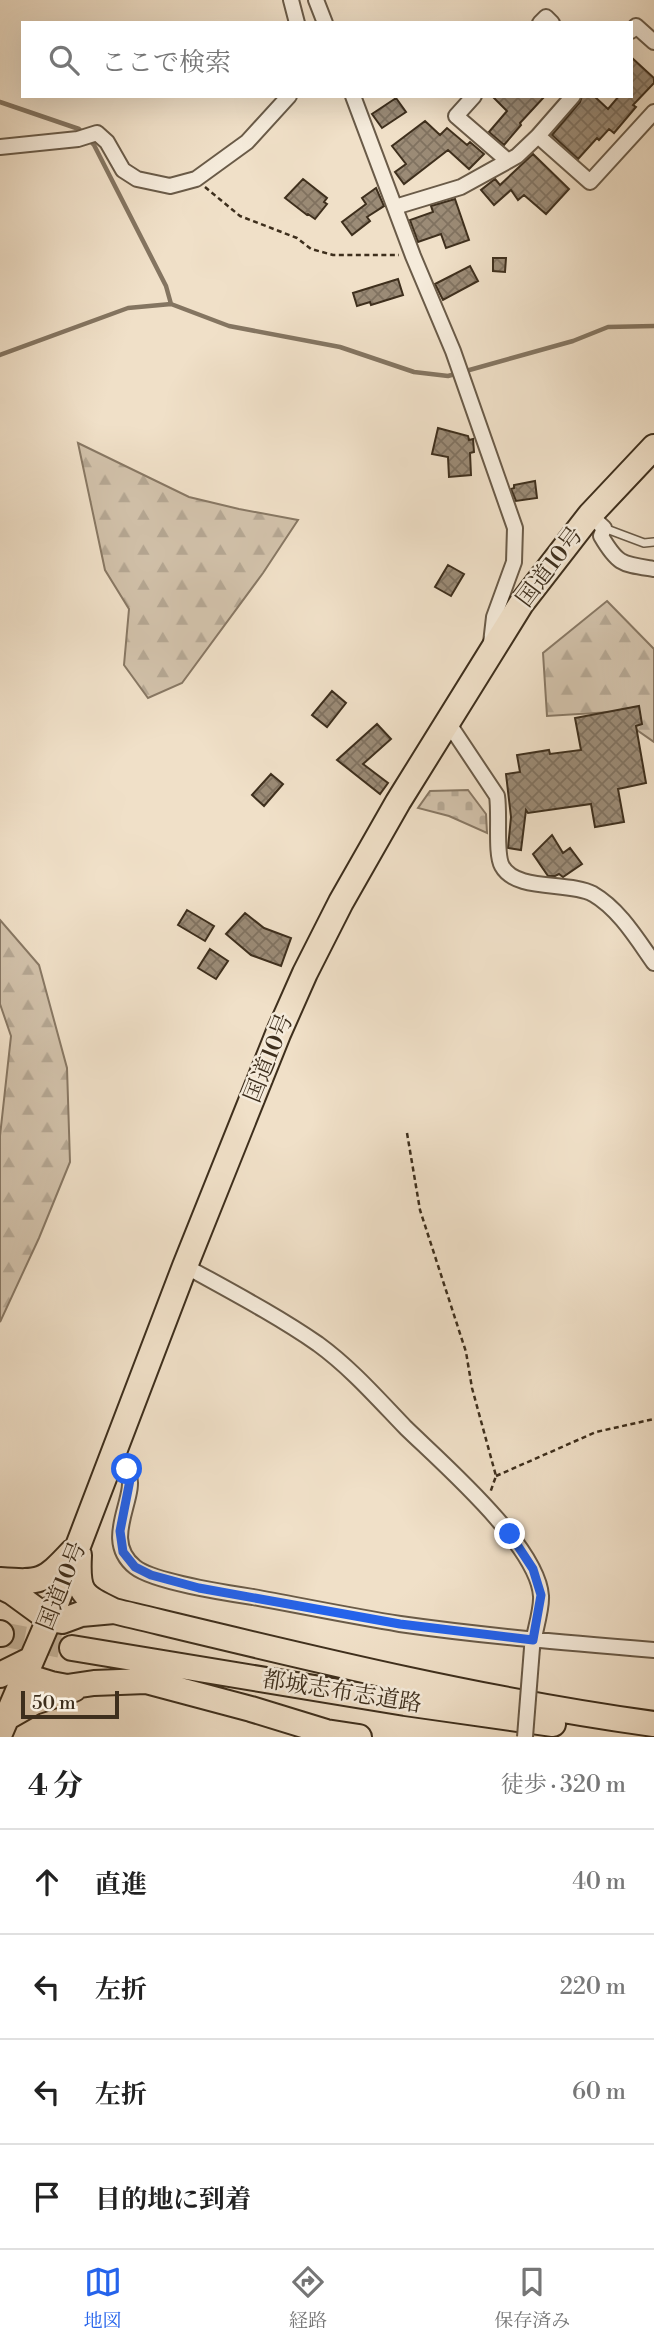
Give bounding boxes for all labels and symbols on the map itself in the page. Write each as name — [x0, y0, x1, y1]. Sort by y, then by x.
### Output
street label: 国道10号 — [511, 521, 589, 613]
street label: 国道10号 — [239, 1009, 299, 1107]
route start — [111, 1453, 142, 1484]
route end — [494, 1518, 525, 1549]
street label: 国道10号 — [32, 1537, 92, 1635]
street label: 都城志布志道路 — [260, 1666, 424, 1718]
scale bar — [21, 1688, 119, 1720]

